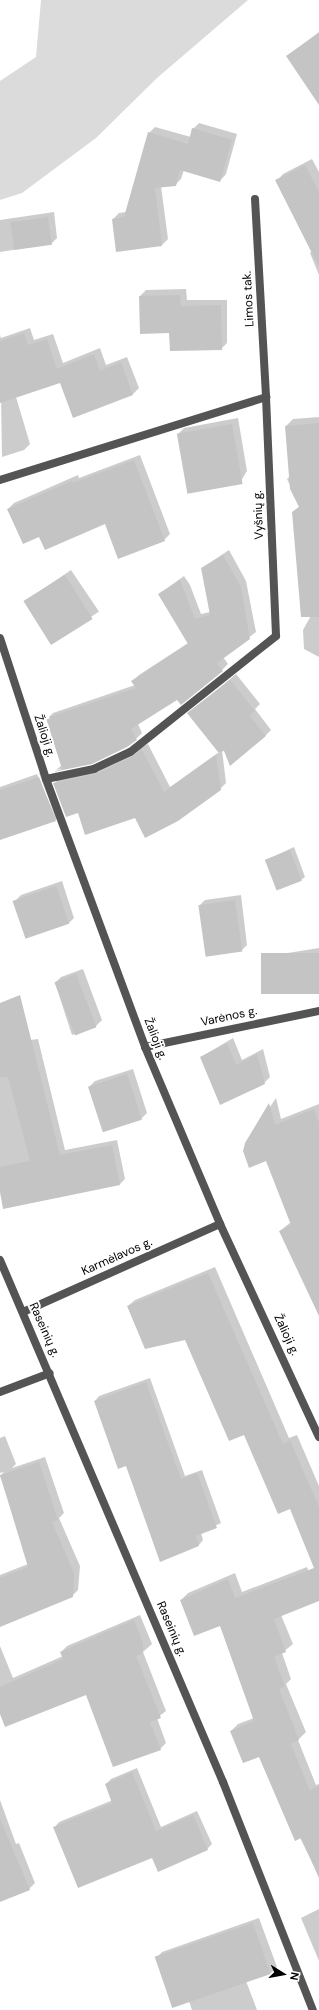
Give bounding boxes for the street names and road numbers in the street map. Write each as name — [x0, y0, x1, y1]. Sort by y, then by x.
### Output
street label: Limos tak. — [240, 271, 258, 327]
street label: Vyšnių g. — [251, 490, 267, 540]
street label: Žalioji g. — [30, 713, 58, 759]
street label: Varėnos g. — [200, 1004, 258, 1030]
street label: Žalioji g. — [140, 1016, 170, 1062]
street label: Karmėlavos g. — [80, 1235, 154, 1279]
street label: Raseinių g. — [26, 1301, 62, 1359]
street label: Žalioji g. — [270, 1312, 302, 1358]
street label: Raseinių g. — [153, 1599, 189, 1659]

